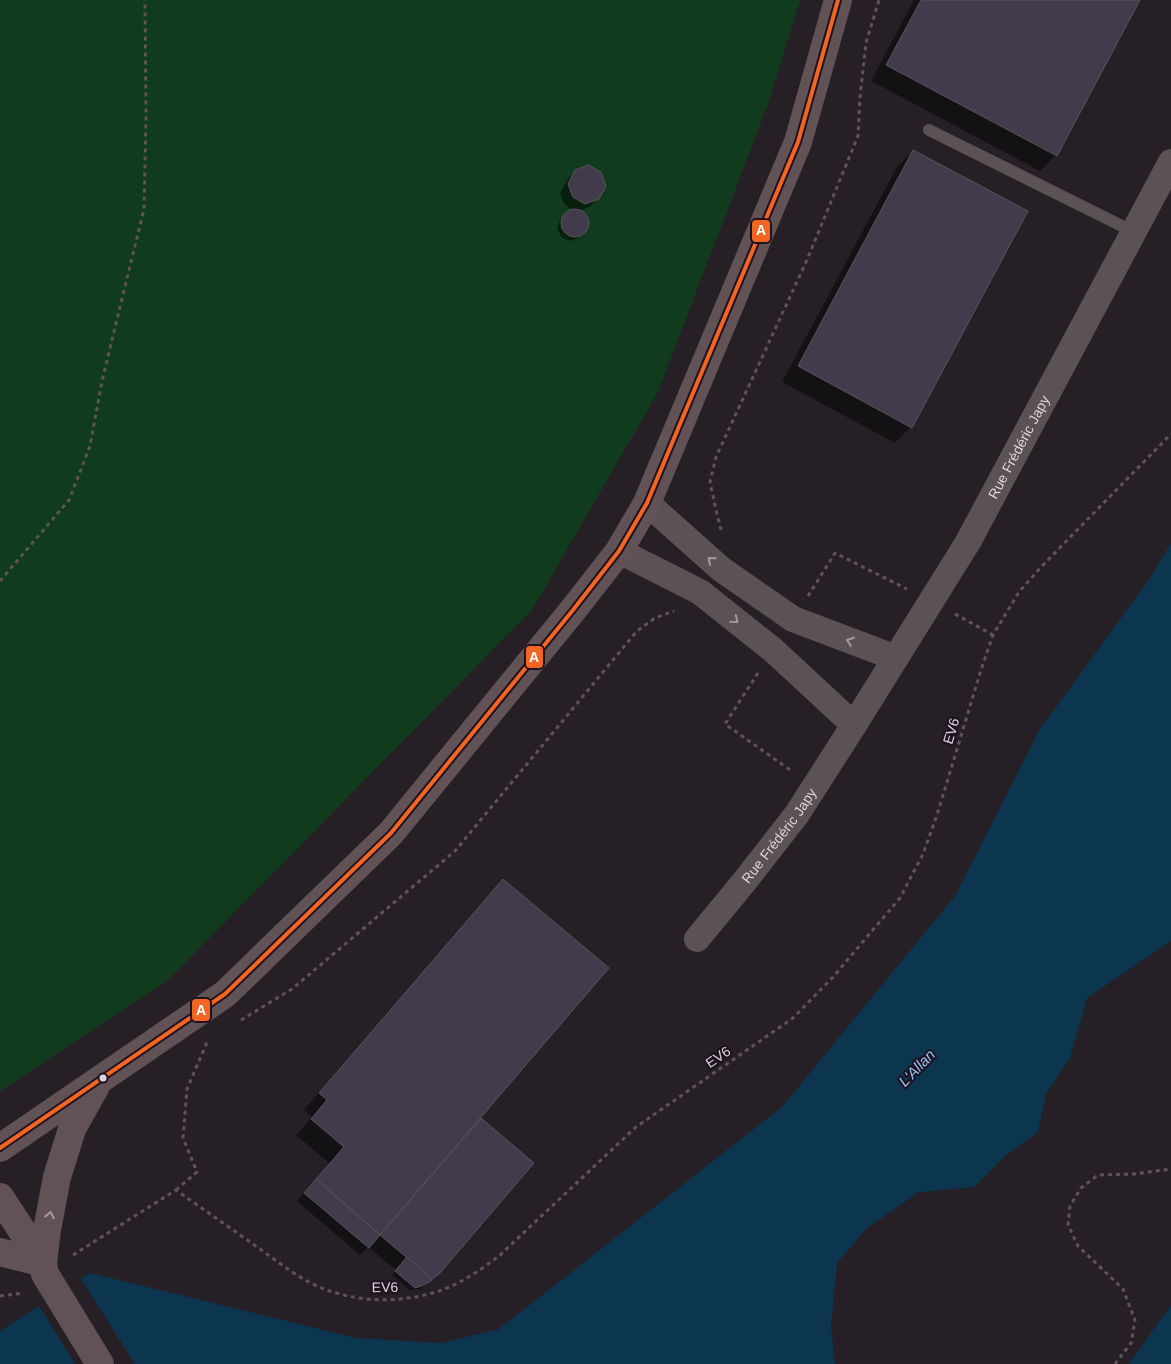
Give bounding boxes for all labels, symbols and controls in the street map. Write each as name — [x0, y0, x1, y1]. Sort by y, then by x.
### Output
line badge: A — [751, 219, 771, 243]
text: A — [756, 222, 766, 238]
street label: Rue Frédéric Japy — [985, 393, 1053, 501]
one-way arrow — [708, 557, 717, 566]
one-way arrow — [729, 614, 738, 622]
one-way arrow — [847, 637, 855, 647]
line badge: A — [525, 645, 544, 669]
text: A — [529, 649, 539, 665]
street label: EV6 — [939, 716, 963, 746]
street label: Rue Frédéric Japy — [738, 785, 819, 886]
line badge: A — [191, 998, 211, 1022]
text: A — [196, 1002, 206, 1018]
street label: EV6 — [703, 1043, 734, 1071]
water label: L'Allan — [895, 1046, 938, 1090]
unlabelled marker — [98, 1073, 108, 1083]
one-way arrow — [44, 1210, 55, 1219]
street label: EV6 — [372, 1279, 399, 1295]

